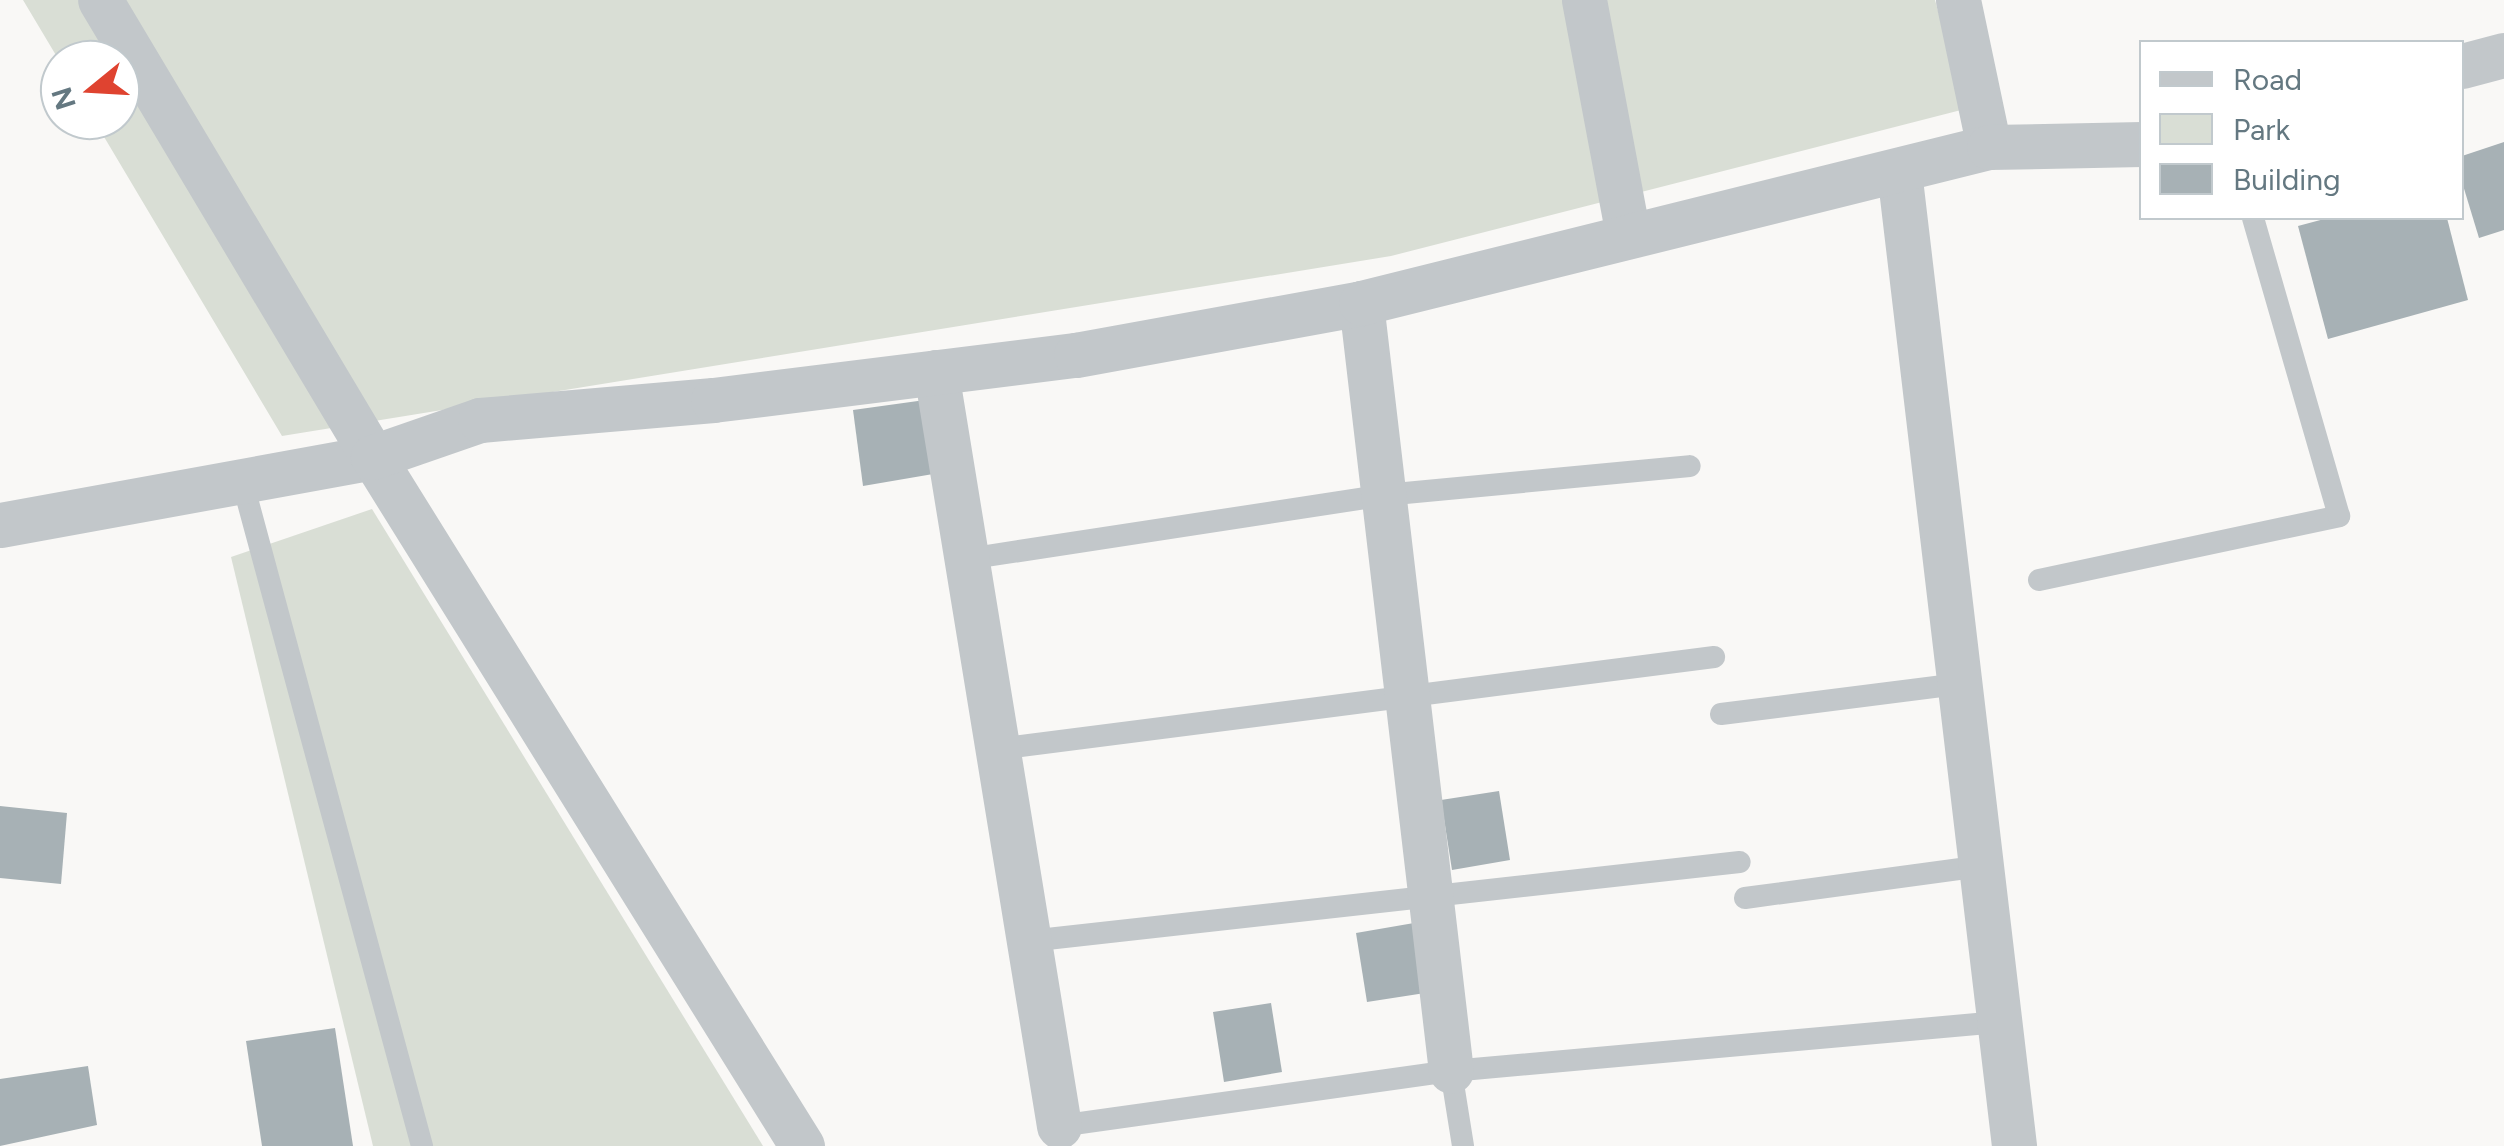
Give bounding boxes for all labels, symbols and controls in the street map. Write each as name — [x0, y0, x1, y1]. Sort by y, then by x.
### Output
north arrow — [40, 40, 140, 140]
legend — [2139, 40, 2464, 220]
text: Road — [2233, 61, 2302, 98]
text: N — [44, 83, 83, 114]
text: Park — [2233, 111, 2290, 148]
text: Building — [2233, 161, 2341, 198]

